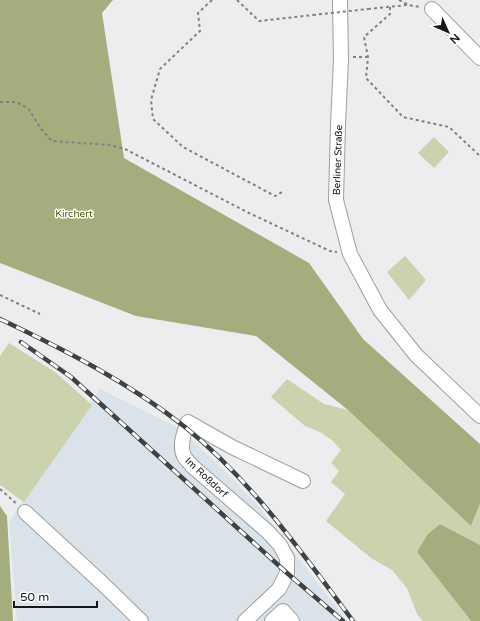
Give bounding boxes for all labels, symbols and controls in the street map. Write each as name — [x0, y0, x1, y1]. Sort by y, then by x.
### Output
north arrow — [428, 12, 468, 52]
text: N — [447, 31, 462, 46]
street label: Berliner Straße — [331, 124, 345, 195]
park label: Kirchert — [55, 208, 93, 220]
street label: Im Roßdorf — [183, 455, 230, 501]
scale bar — [14, 583, 97, 609]
text: 50 m — [20, 590, 49, 604]

